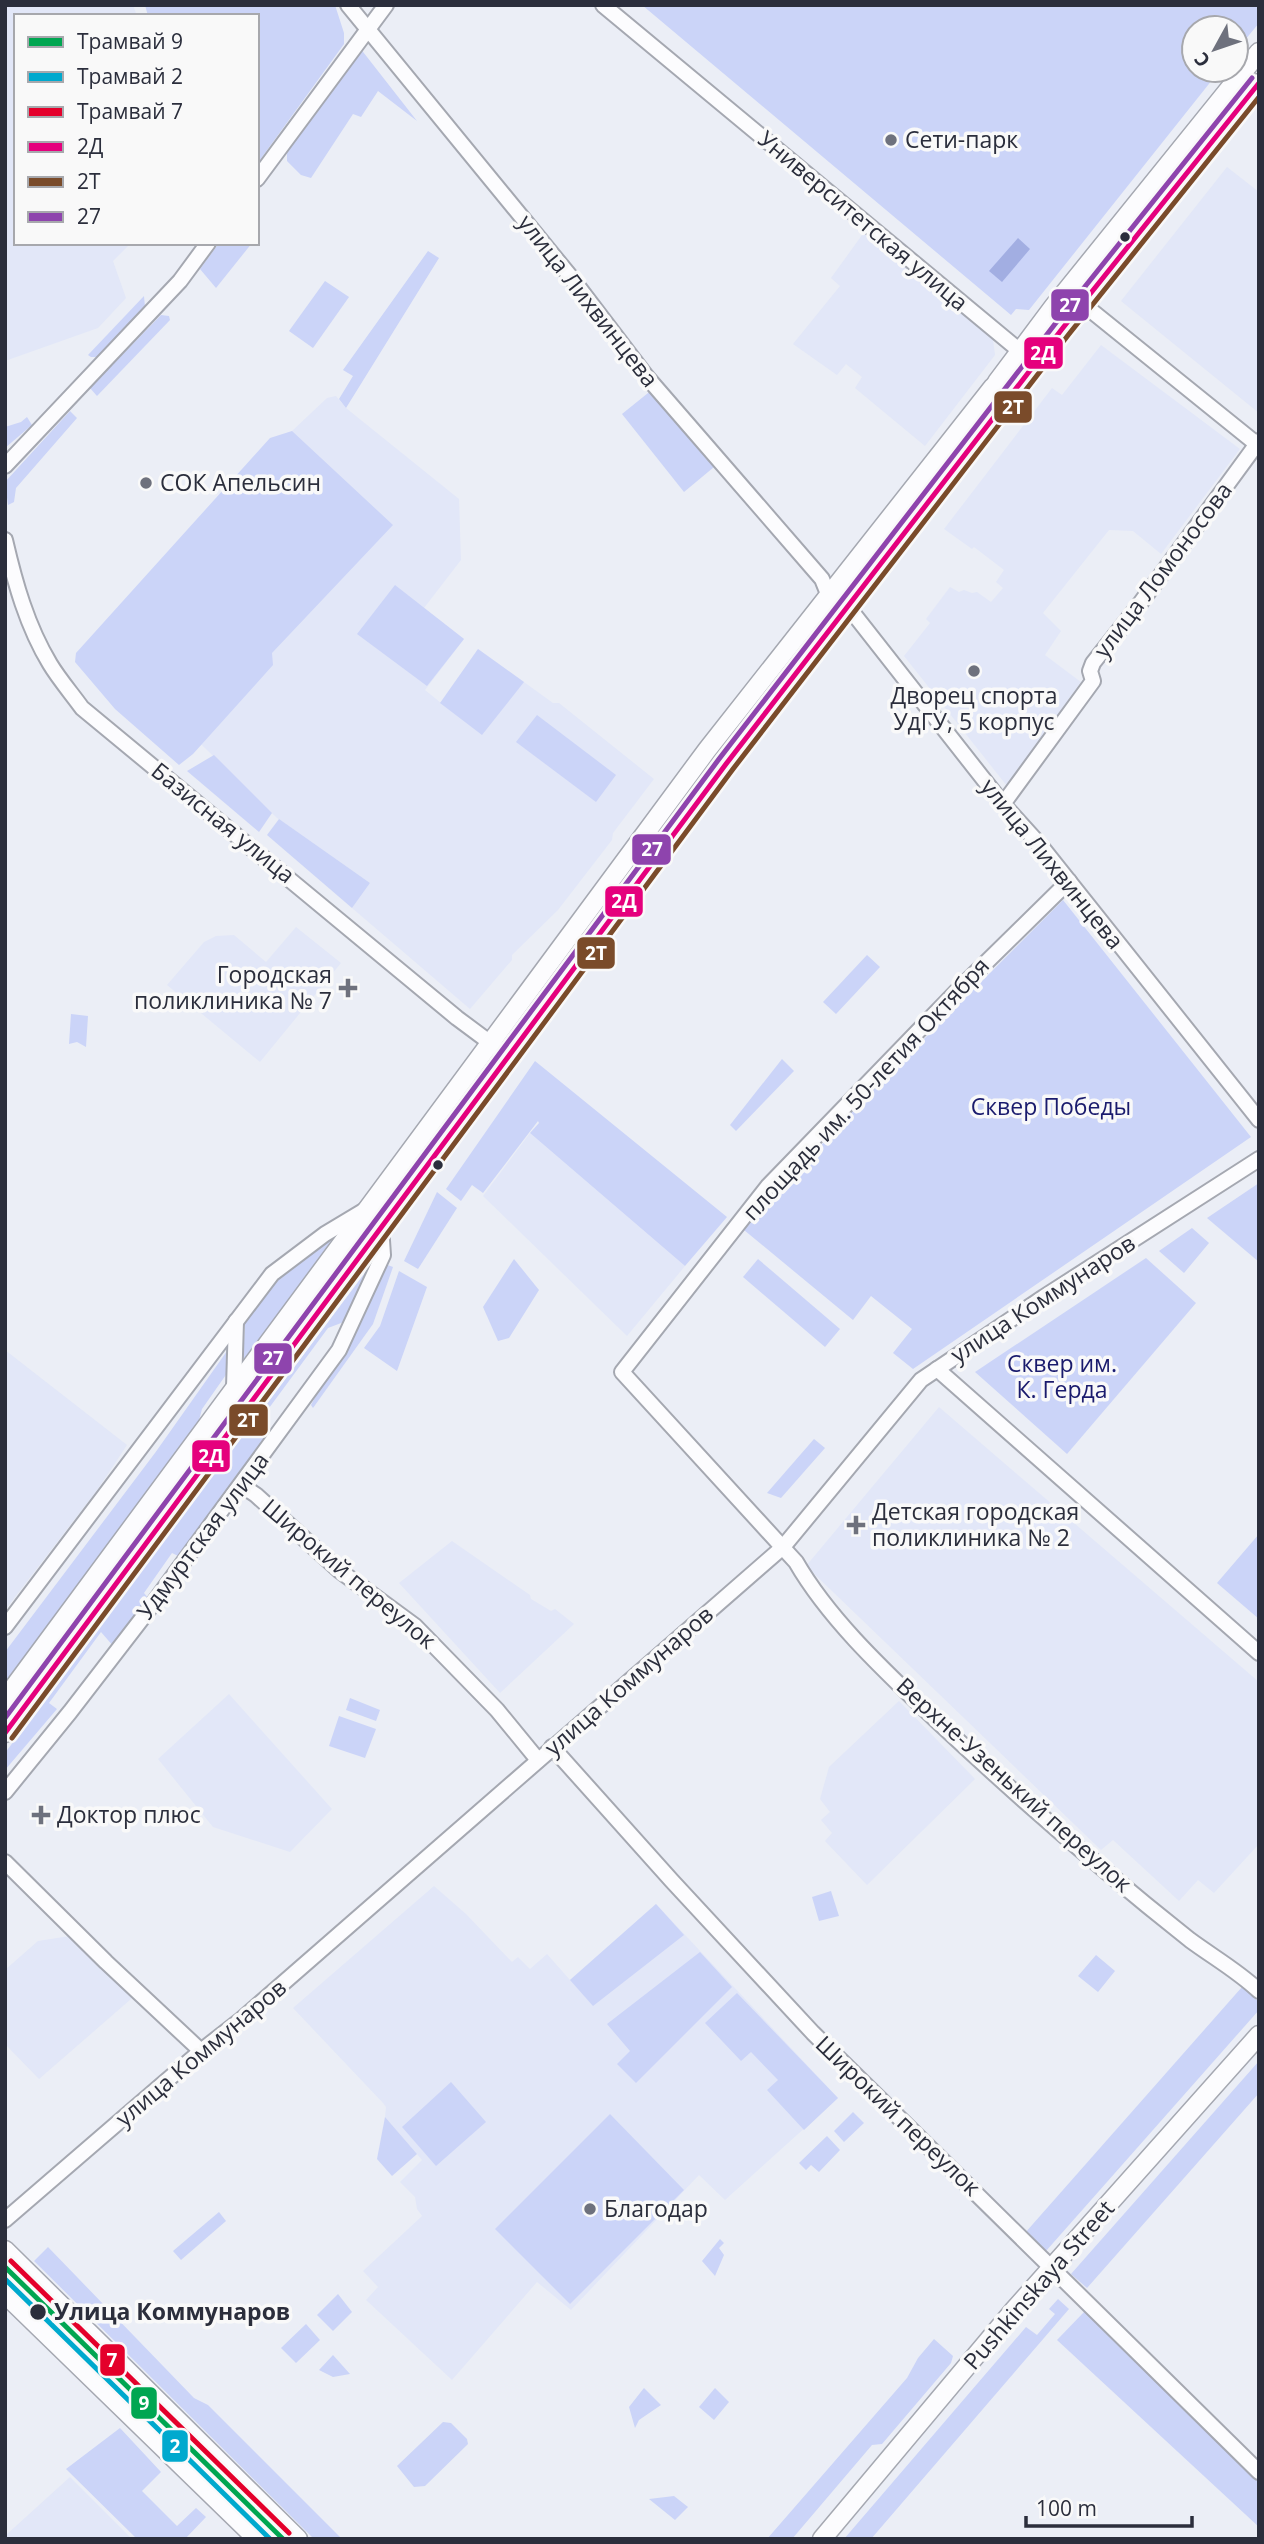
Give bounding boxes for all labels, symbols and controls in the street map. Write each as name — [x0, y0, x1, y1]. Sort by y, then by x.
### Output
legend — [14, 14, 259, 245]
north arrow — [1180, 14, 1250, 84]
text: Трамвай 9 — [77, 27, 183, 55]
text: С — [1188, 47, 1216, 73]
text: Трамвай 2 — [77, 62, 183, 90]
text: Трамвай 7 — [77, 97, 183, 125]
street label: Университетская улица — [752, 123, 975, 318]
place label: Сети-парк — [905, 123, 1018, 155]
text: 2Д — [77, 132, 103, 160]
marker: Сети-парк — [883, 132, 899, 148]
text: 2Т — [77, 167, 101, 195]
text: 27 — [77, 202, 101, 230]
street label: улица Лихвинцева — [511, 207, 666, 393]
unlabelled marker — [1118, 230, 1132, 244]
line badge: 27 — [1050, 288, 1090, 322]
text: 27 — [1059, 292, 1081, 318]
line badge: 2Д — [1023, 336, 1064, 370]
text: 2Д — [1030, 340, 1056, 366]
line badge: 2Т — [993, 390, 1033, 424]
text: 2Т — [1002, 394, 1024, 420]
place label: СОК Апельсин — [160, 466, 321, 498]
marker: СОК Апельсин — [138, 475, 154, 491]
street label: улица Ломоносова — [1086, 475, 1239, 664]
marker: Дворец спорта УдГУ, 5 корпус — [966, 663, 982, 679]
place label: Дворец спорта УдГУ, 5 корпус — [891, 679, 1057, 737]
street label: Базисная улица — [145, 754, 302, 890]
street label: улица Лихвинцева — [974, 771, 1132, 955]
line badge: 27 — [631, 833, 672, 866]
text: 27 — [641, 836, 663, 862]
line badge: 2Д — [604, 885, 644, 918]
text: 2Д — [611, 888, 637, 914]
line badge: 2Т — [576, 936, 616, 970]
text: 2Т — [585, 940, 607, 966]
street label: площадь им. 50-летия Октября — [735, 950, 996, 1227]
place label: Городская поликлиника № 7 — [134, 958, 332, 1016]
marker: Городская поликлиника № 7 — [338, 978, 358, 998]
park label: Сквер Победы — [971, 1090, 1131, 1122]
unlabelled marker — [431, 1158, 445, 1172]
street label: улица Коммунаров — [944, 1226, 1141, 1370]
line badge: 27 — [253, 1342, 293, 1375]
text: 27 — [262, 1345, 284, 1371]
park label: Сквер им. К. Герда — [1007, 1347, 1117, 1405]
line badge: 2Т — [228, 1403, 269, 1437]
text: 2Т — [237, 1407, 259, 1433]
line badge: 2Д — [191, 1439, 231, 1473]
text: 2Д — [198, 1443, 224, 1469]
street label: Удмуртская улица — [129, 1445, 276, 1626]
street label: Широкий переулок — [256, 1491, 443, 1656]
place label: Детская городская поликлиника № 2 — [872, 1495, 1079, 1553]
marker: Детская городская поликлиника № 2 — [846, 1515, 866, 1535]
street label: улица Коммунаров — [537, 1598, 720, 1763]
street label: Верхне-Узенький переулок — [890, 1670, 1139, 1899]
place label: Доктор плюс — [57, 1798, 201, 1830]
marker: Доктор плюс — [31, 1805, 51, 1825]
street label: улица Коммунаров — [108, 1971, 293, 2133]
street label: Широкий переулок — [809, 2028, 988, 2203]
place label: Благодар — [604, 2192, 708, 2224]
street label: Pushkinskaya Street — [956, 2193, 1121, 2376]
marker: Благодар — [582, 2201, 598, 2217]
place label: Улица Коммунаров — [54, 2295, 290, 2327]
marker: Улица Коммунаров — [28, 2302, 48, 2322]
line badge: 7 — [99, 2343, 126, 2377]
text: 7 — [107, 2347, 118, 2373]
line badge: 9 — [130, 2386, 158, 2420]
text: 9 — [139, 2390, 150, 2416]
line badge: 2 — [161, 2429, 189, 2463]
text: 2 — [170, 2433, 181, 2459]
scale bar — [1026, 2484, 1192, 2528]
text: 100 m — [1036, 2494, 1097, 2522]

